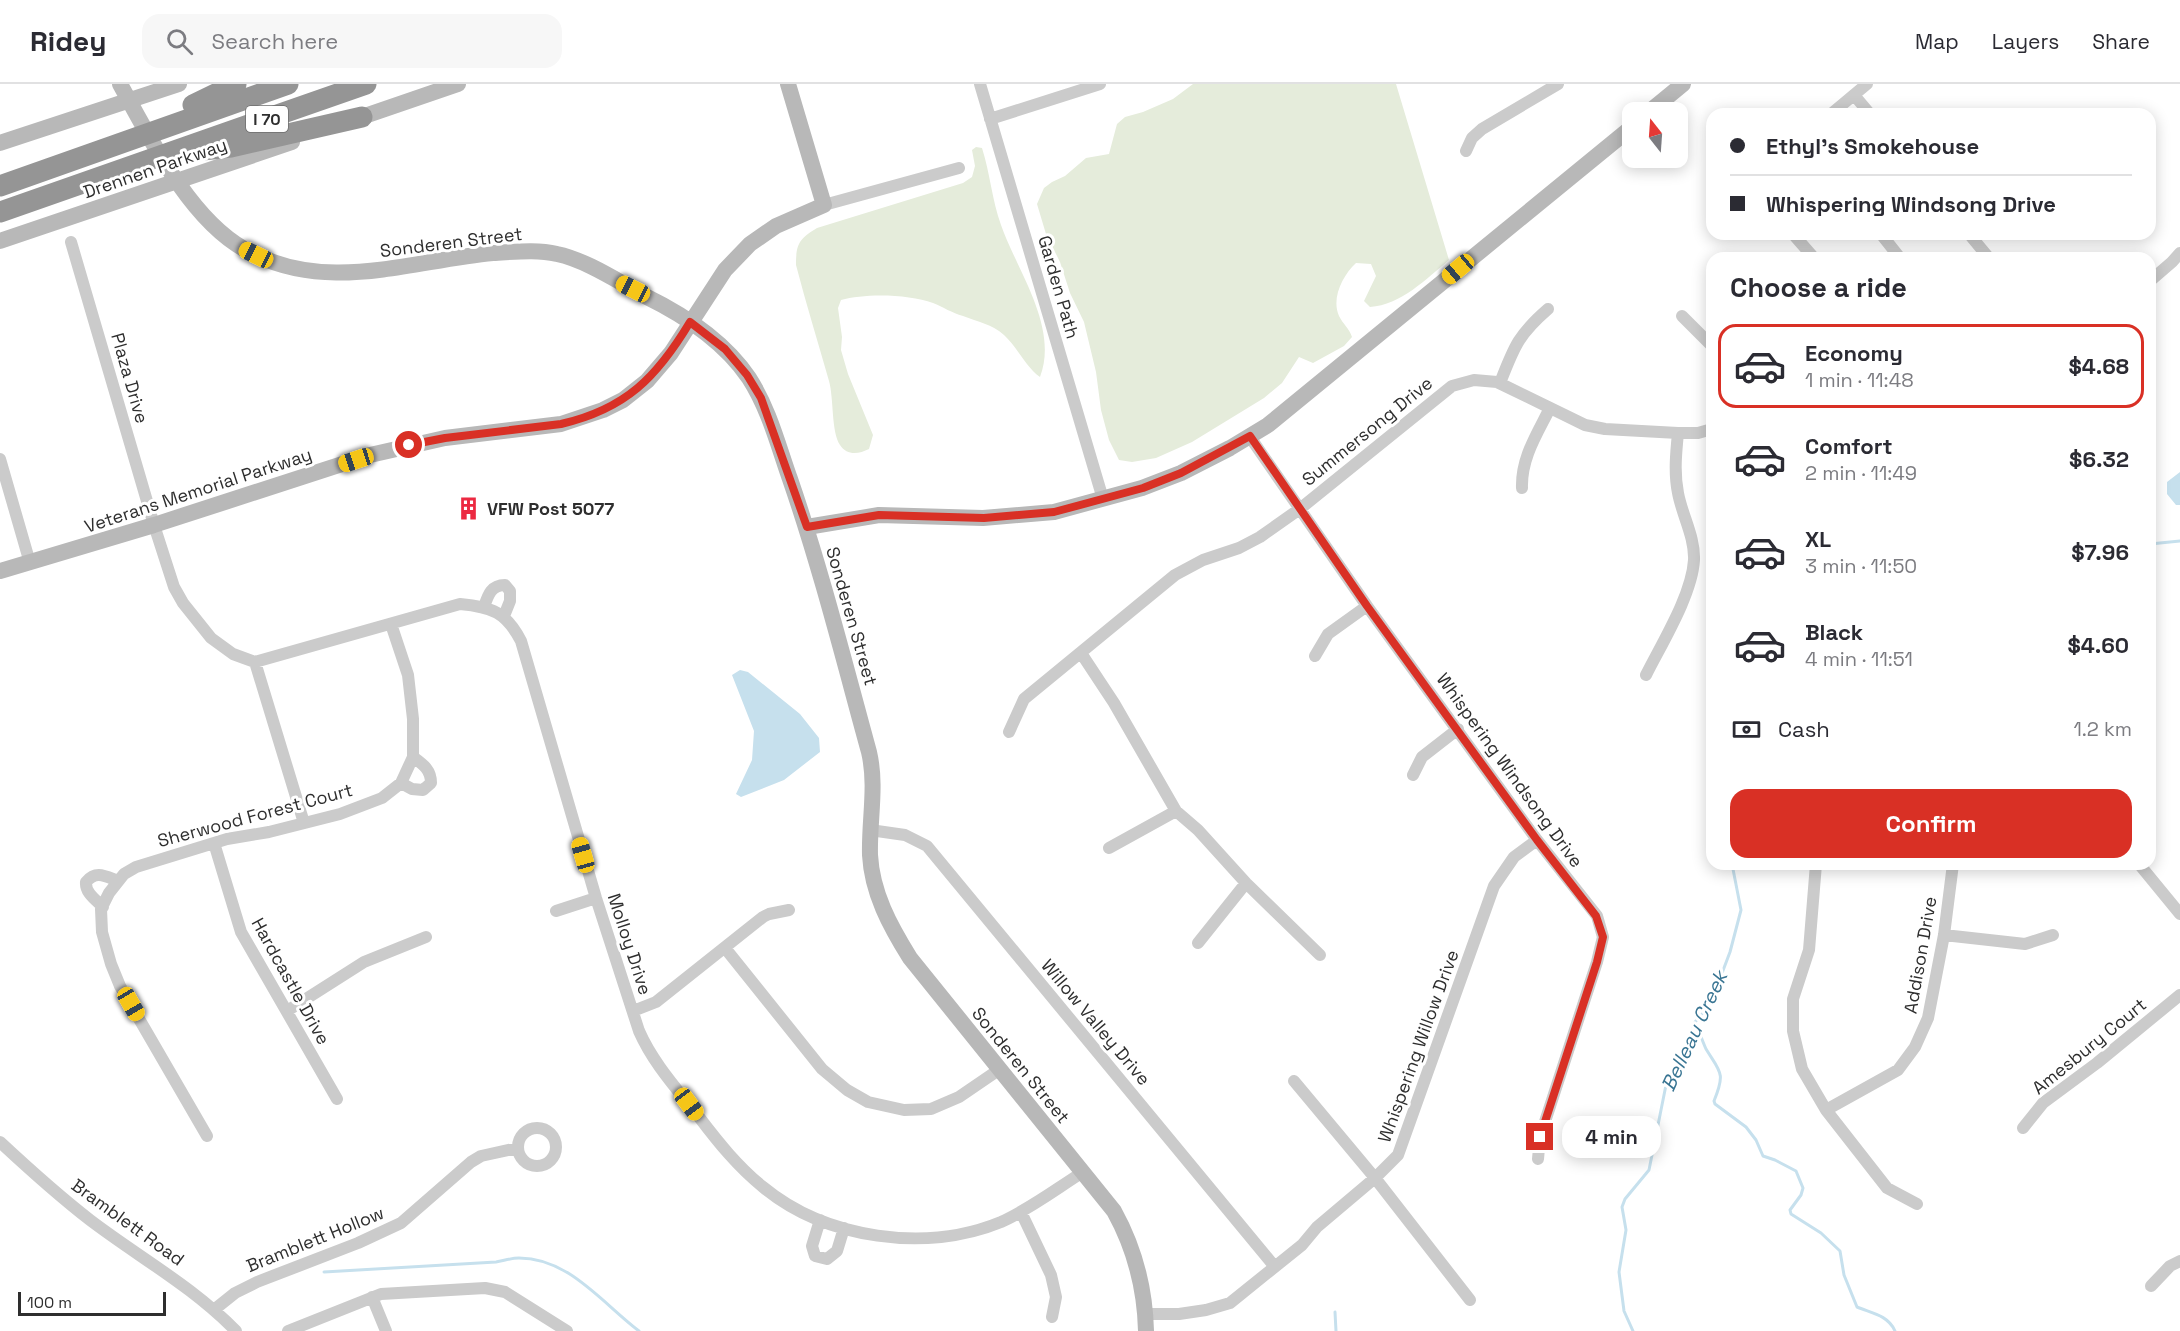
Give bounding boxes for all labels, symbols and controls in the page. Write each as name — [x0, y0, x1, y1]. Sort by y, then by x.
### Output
search box — [142, 14, 562, 68]
text: Ridey — [30, 23, 106, 59]
icon: search — [163, 25, 196, 58]
text: Search here — [211, 27, 338, 55]
text: Map — [1915, 28, 1959, 55]
text: Layers — [1992, 28, 2059, 55]
text: Share — [2092, 28, 2150, 55]
north arrow — [1622, 102, 1688, 168]
map controls — [1622, 102, 1688, 168]
road number: I 70 — [246, 106, 288, 132]
text: Ethyl's Smokehouse — [1766, 132, 1979, 160]
street label: Drennen Parkway — [80, 133, 230, 203]
text: Whispering Windsong Drive — [1766, 190, 2056, 218]
street label: Sonderen Street — [379, 222, 523, 262]
street label: Garden Path — [1033, 233, 1085, 341]
car — [236, 239, 276, 271]
car — [1438, 251, 1478, 287]
text: Choose a ride — [1730, 270, 1907, 305]
car — [613, 273, 653, 305]
street label: Plaza Drive — [106, 330, 154, 426]
icon: car — [1733, 339, 1787, 393]
text: Economy — [1805, 339, 1903, 367]
text: $4.68 — [2069, 352, 2129, 380]
text: 1 min · 11:48 — [1805, 367, 1914, 393]
street label: Summersong Drive — [1297, 371, 1437, 491]
route start — [395, 431, 422, 458]
icon: car — [1733, 432, 1787, 486]
text: Comfort — [1805, 432, 1893, 460]
street label: Veterans Memorial Parkway — [81, 442, 315, 538]
text: $6.32 — [2069, 445, 2129, 473]
car — [336, 446, 376, 474]
text: 2 min · 11:49 — [1805, 460, 1917, 486]
building icon: VFW Post 5077 — [456, 495, 482, 521]
place label: VFW Post 5077 — [487, 497, 614, 520]
icon: car — [1733, 525, 1787, 579]
text: XL — [1805, 525, 1831, 553]
text: $7.96 — [2071, 538, 2129, 566]
street label: Sonderen Street — [821, 544, 883, 688]
text: 3 min · 11:50 — [1805, 553, 1917, 579]
icon: car — [1733, 618, 1787, 672]
text: Black — [1805, 618, 1863, 646]
text: $4.60 — [2067, 631, 2129, 659]
text: 4 min · 11:51 — [1805, 646, 1913, 672]
street label: Whispering Windsong Drive — [1432, 668, 1588, 872]
icon: cash — [1730, 713, 1763, 746]
text: Cash — [1778, 715, 1830, 743]
text: 1.2 km — [2073, 716, 2132, 742]
street label: Sherwood Forest Court — [155, 778, 355, 852]
button: Confirm — [1730, 789, 2132, 858]
car — [569, 835, 597, 875]
street label: Molloy Drive — [603, 890, 657, 998]
street label: Addison Drive — [1898, 895, 1942, 1015]
street label: Hardcastle Drive — [247, 913, 335, 1049]
street label: Whispering Willow Drive — [1372, 947, 1464, 1145]
street label: Willow Valley Drive — [1036, 954, 1156, 1090]
water label: Belleau Creek — [1655, 965, 1734, 1095]
car — [114, 984, 148, 1024]
street label: Amesbury Court — [2027, 993, 2151, 1099]
street label: Sonderen Street — [967, 1002, 1075, 1128]
car — [671, 1084, 707, 1124]
callout: 4 min — [1561, 1116, 1660, 1158]
route end — [1526, 1123, 1553, 1150]
text: 4 min — [1585, 1124, 1638, 1150]
street label: Bramblett Road — [67, 1173, 189, 1271]
street label: Bramblett Hollow — [243, 1201, 387, 1277]
scale bar — [18, 1289, 166, 1316]
text: 100 m — [27, 1292, 72, 1313]

